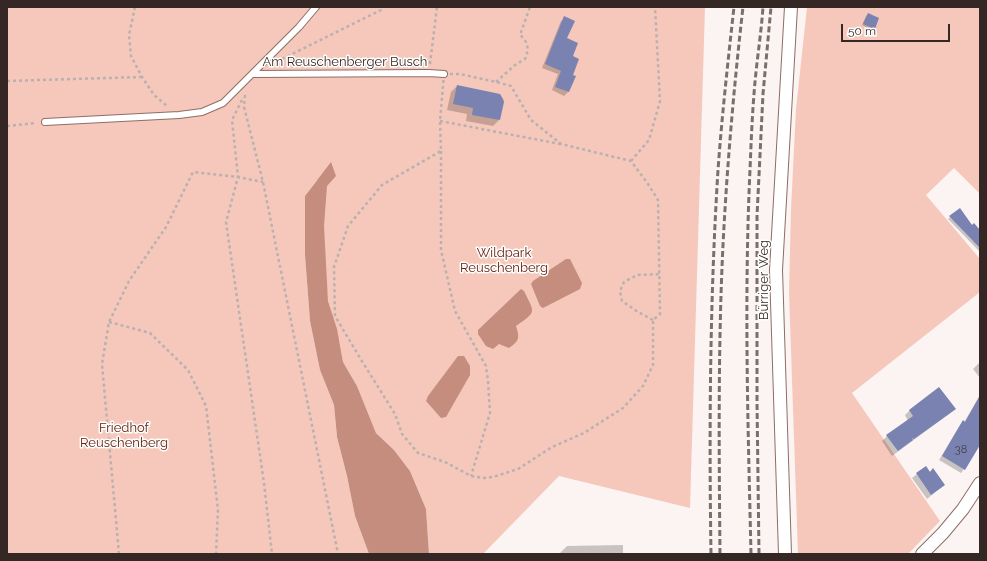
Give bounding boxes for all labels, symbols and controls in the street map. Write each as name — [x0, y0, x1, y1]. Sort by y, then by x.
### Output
scale bar — [843, 16, 952, 42]
text: 50 m — [848, 24, 876, 38]
street label: Am Reuschenberger Busch — [263, 54, 427, 70]
street label: Bürriger Weg — [756, 240, 772, 320]
park label: Wildpark Reuschenberg — [460, 245, 548, 276]
park label: Friedhof Reuschenberg — [80, 420, 168, 451]
house number: 38 — [955, 443, 967, 457]

